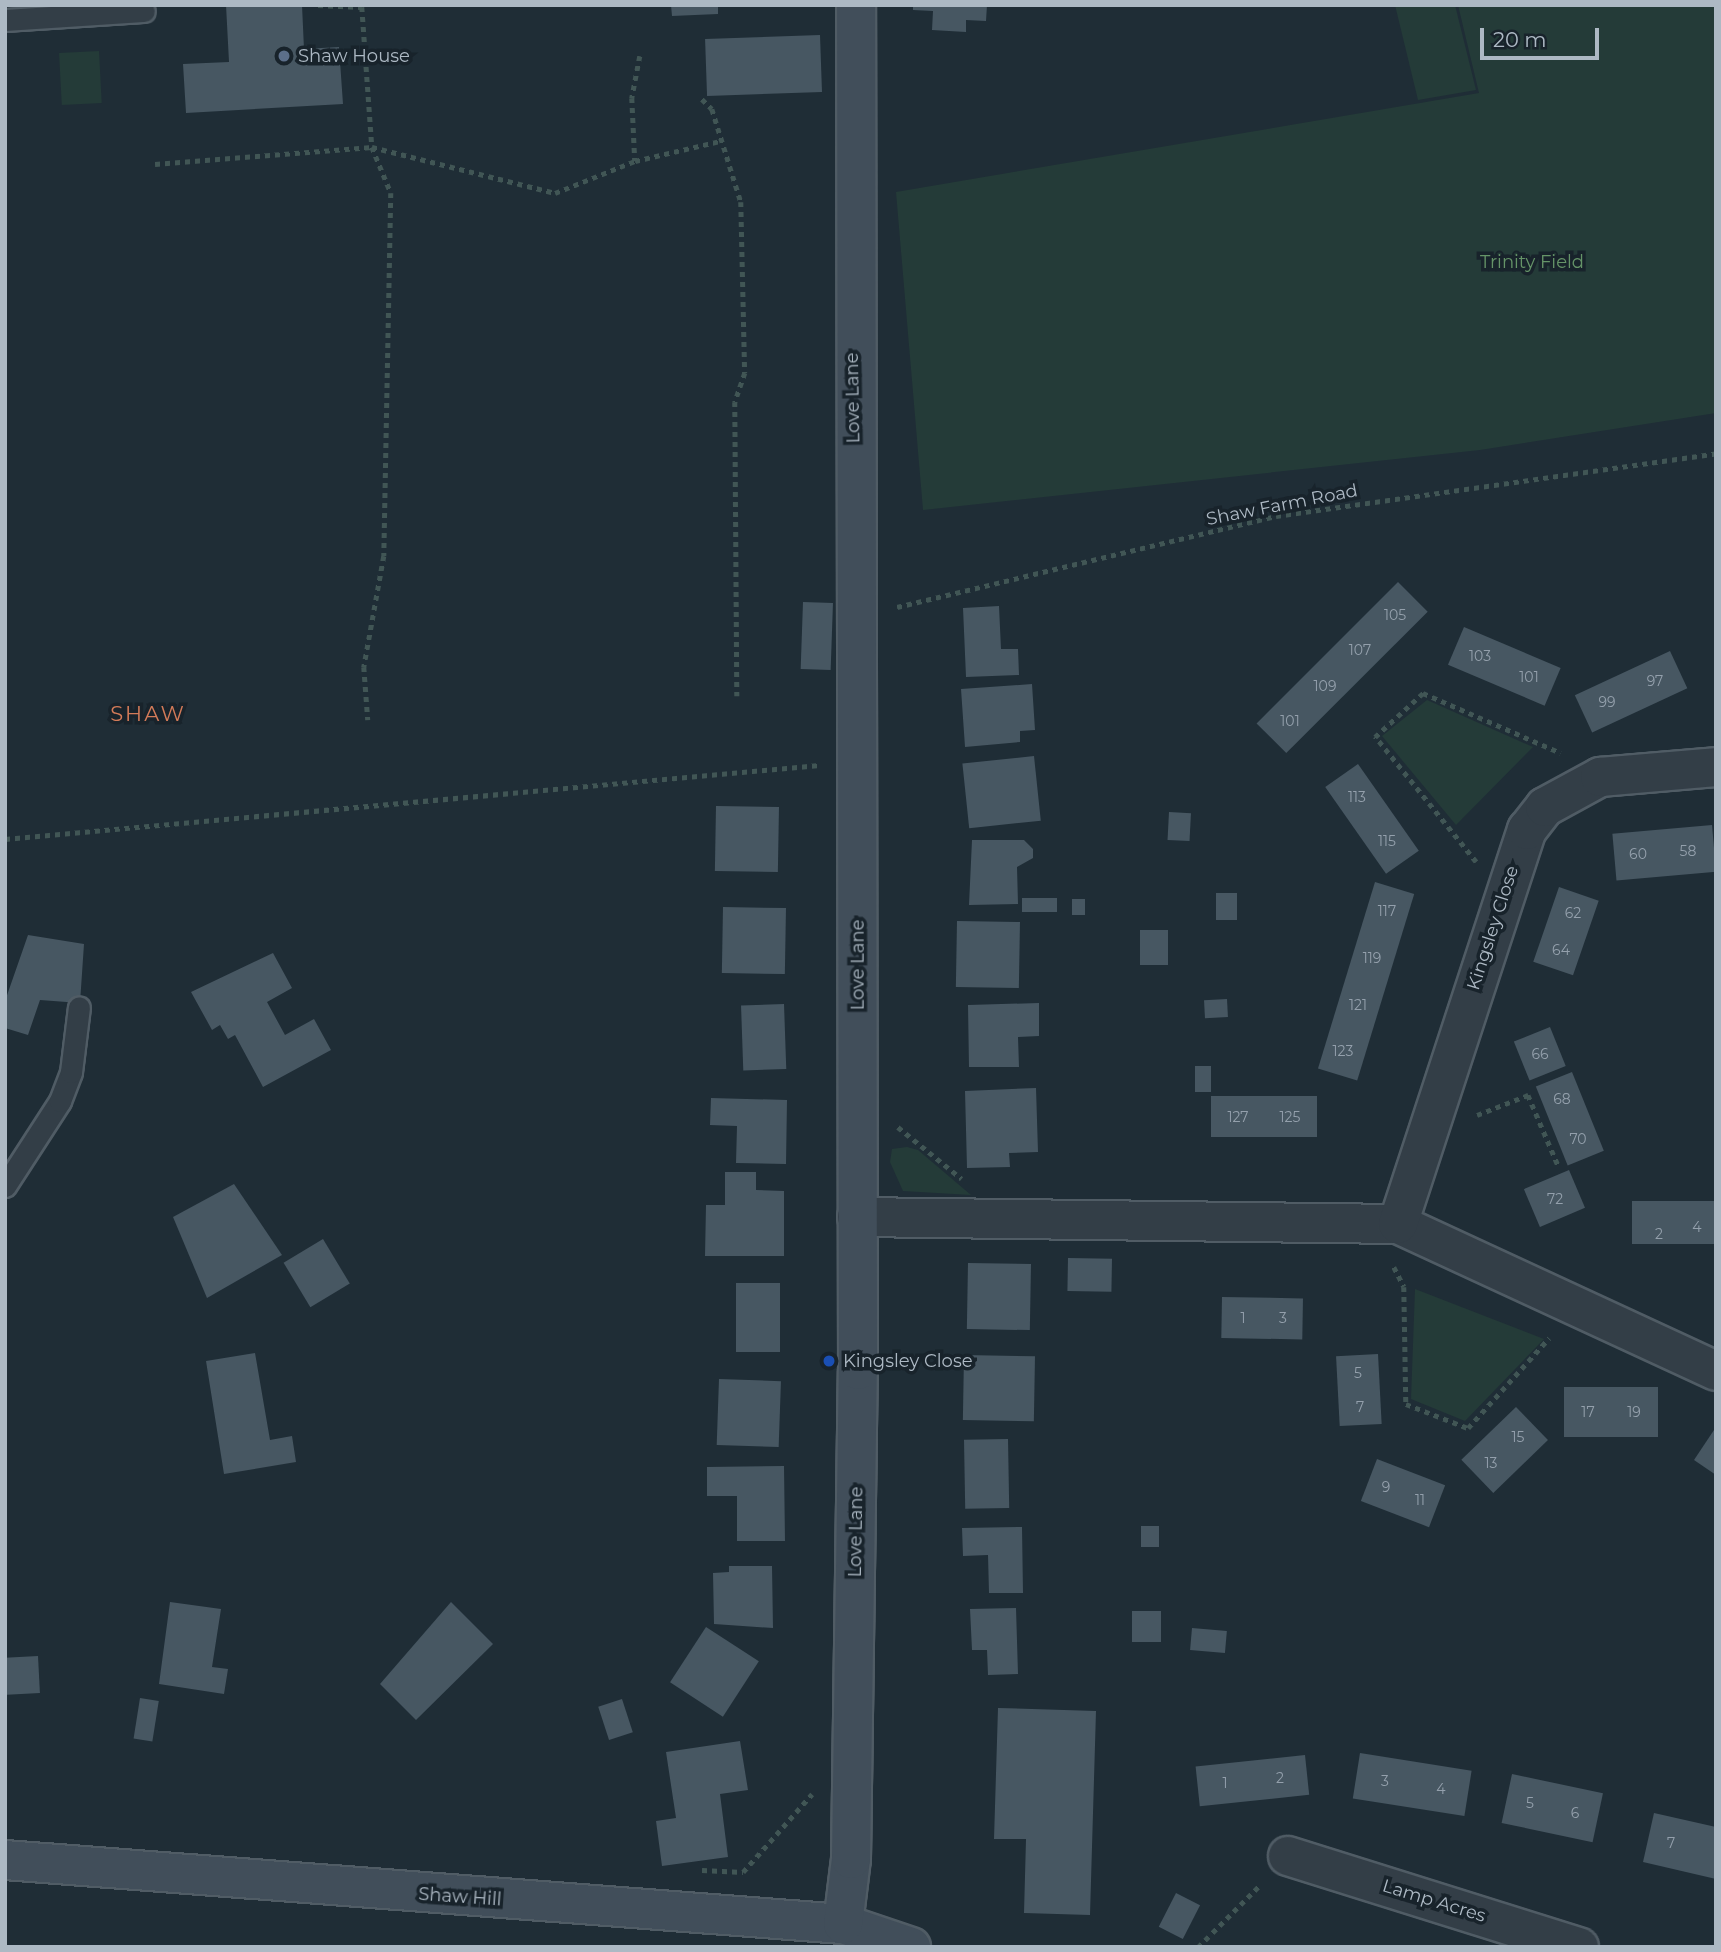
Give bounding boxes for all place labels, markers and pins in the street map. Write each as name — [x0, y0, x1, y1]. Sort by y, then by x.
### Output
place label: Shaw House — [298, 45, 410, 67]
marker: Shaw House — [276, 48, 292, 64]
place label: Kingsley Close — [843, 1350, 973, 1372]
marker: Kingsley Close — [821, 1353, 837, 1369]

